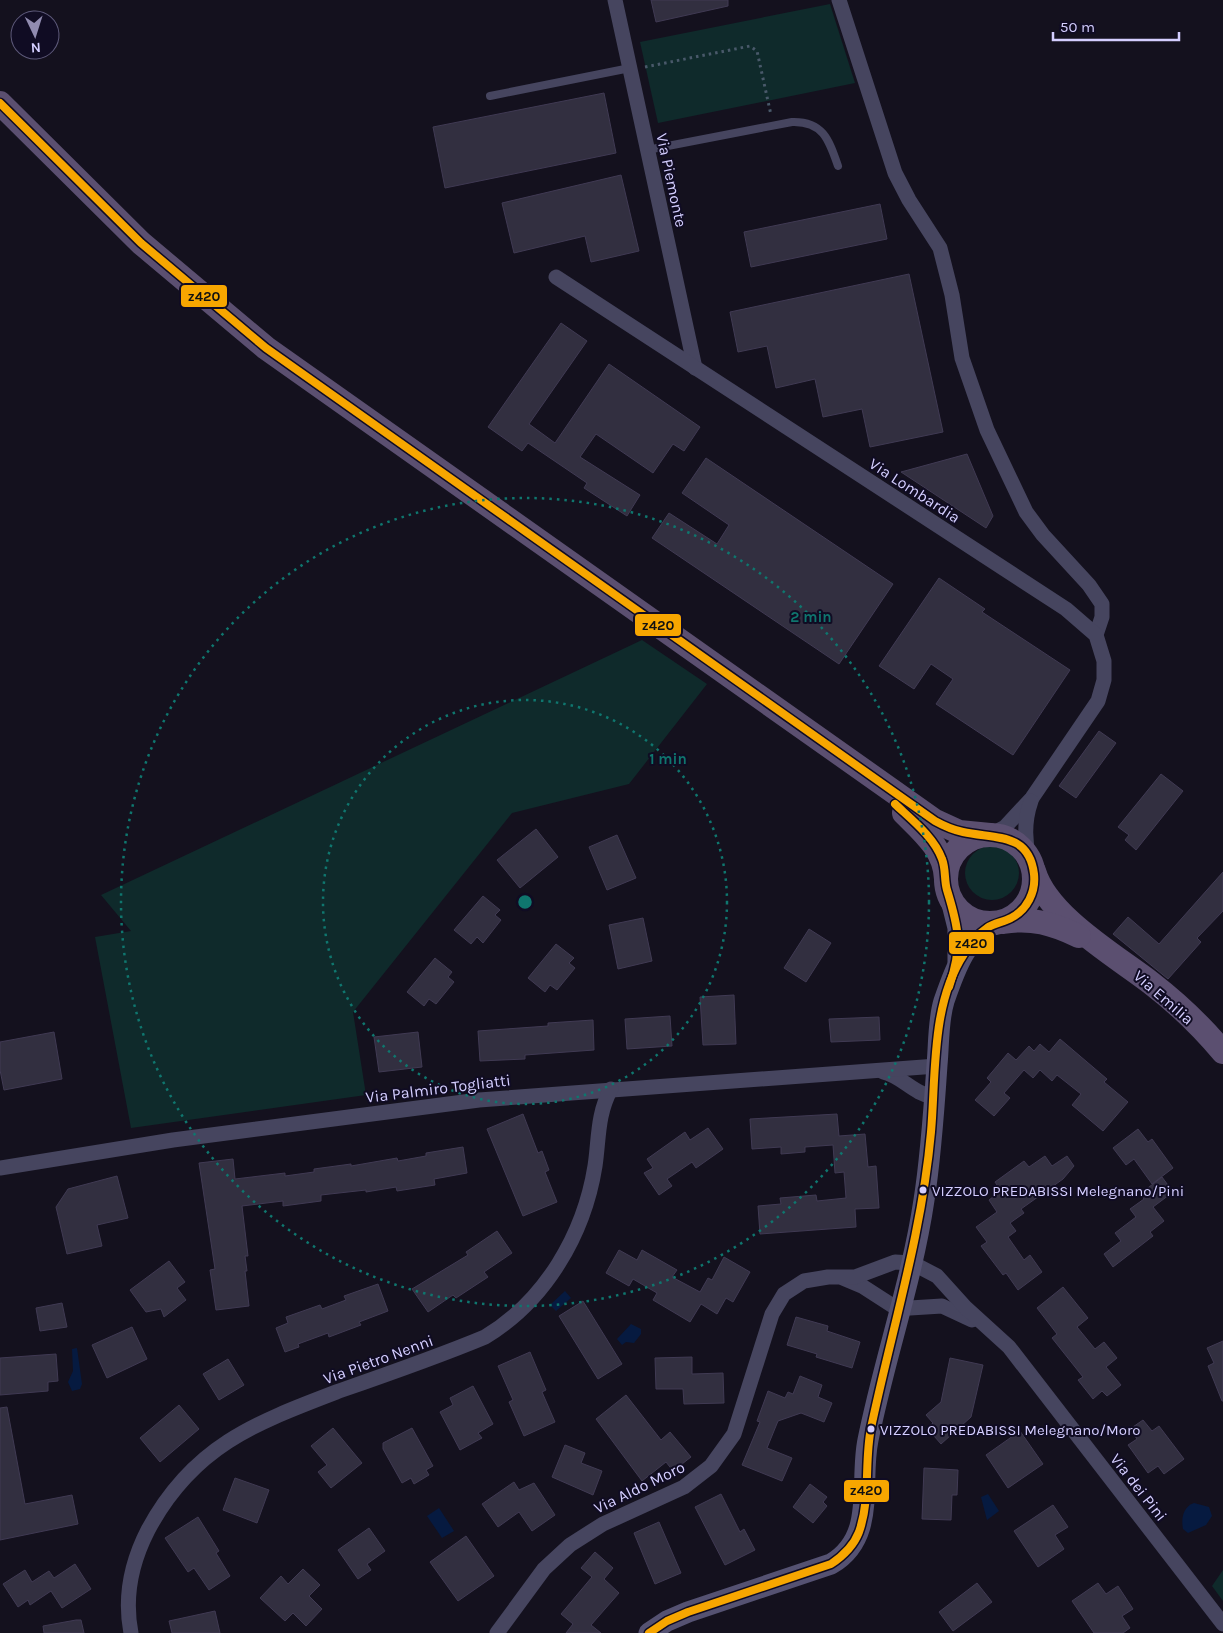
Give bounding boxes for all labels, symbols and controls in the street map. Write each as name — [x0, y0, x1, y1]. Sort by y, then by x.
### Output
north arrow — [10, 10, 60, 60]
scale bar — [1053, 10, 1179, 42]
text: 50 m — [1060, 18, 1095, 36]
text: N — [30, 39, 41, 56]
street label: Via Piemonte — [652, 131, 691, 229]
line badge: z420 — [180, 284, 228, 308]
text: z420 — [188, 288, 220, 305]
street label: Via Lombardia — [866, 454, 964, 527]
text: 2 min — [790, 608, 832, 626]
line badge: z420 — [634, 613, 682, 637]
text: z420 — [642, 617, 674, 634]
text: 1 min — [649, 750, 687, 768]
centre of rings — [516, 893, 534, 911]
line badge: z420 — [948, 931, 995, 955]
text: z420 — [955, 935, 987, 952]
street label: Via Emilia — [1130, 966, 1198, 1029]
street label: Via Palmiro Togliatti — [364, 1070, 512, 1107]
place label: VIZZOLO PREDABISSI Melegnano/Pini — [932, 1182, 1184, 1200]
marker: VIZZOLO PREDABISSI Melegnano/Pini — [918, 1185, 928, 1195]
street label: Via Pietro Nenni — [321, 1331, 436, 1388]
place label: VIZZOLO PREDABISSI Melegnano/Moro — [880, 1421, 1141, 1439]
marker: VIZZOLO PREDABISSI Melegnano/Moro — [866, 1424, 876, 1434]
street label: Via dei Pini — [1106, 1450, 1171, 1525]
street label: Via Aldo Moro — [591, 1457, 688, 1518]
line badge: z420 — [843, 1479, 890, 1503]
text: z420 — [850, 1482, 882, 1499]

